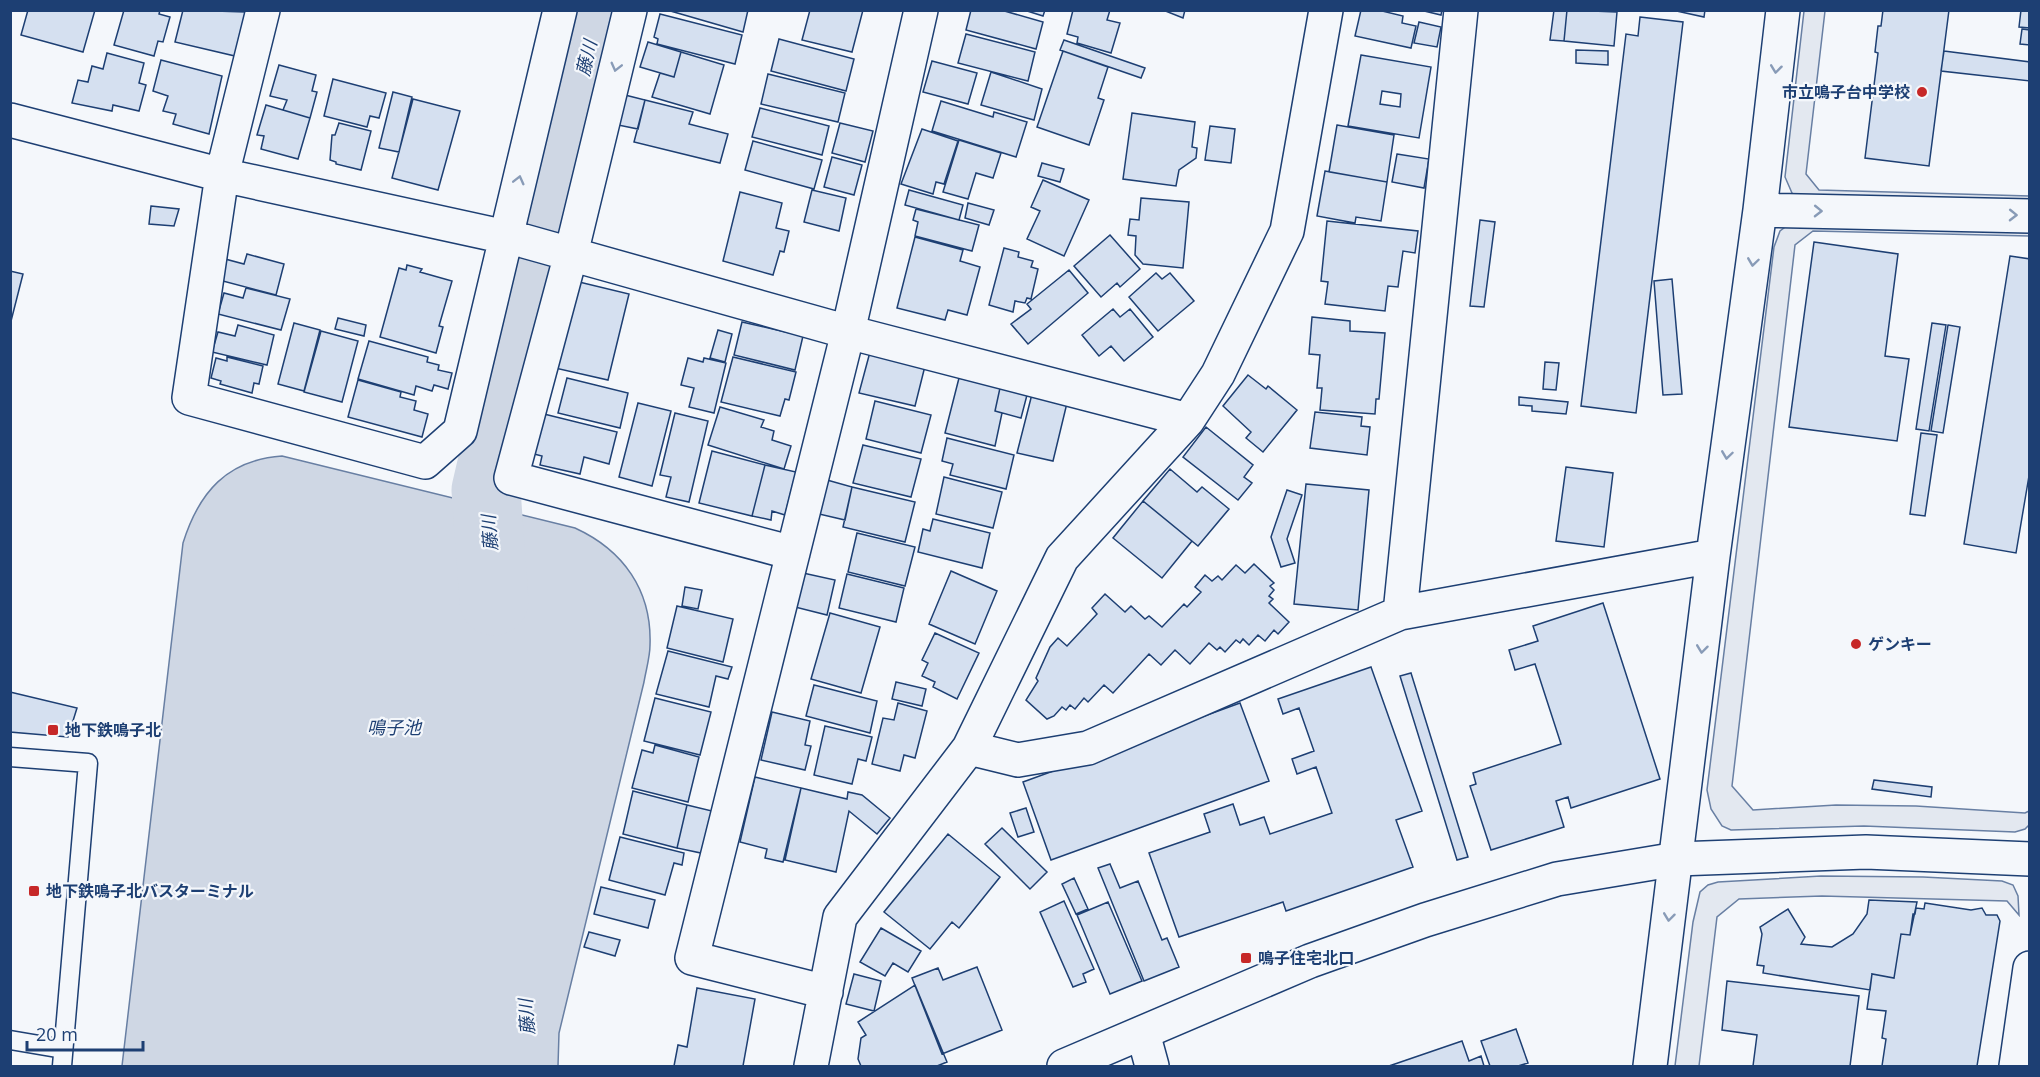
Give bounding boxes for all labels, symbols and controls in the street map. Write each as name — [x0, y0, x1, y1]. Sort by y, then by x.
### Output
water label: 藤川 — [570, 36, 602, 78]
one-way arrow — [611, 62, 624, 72]
one-way arrow — [1770, 64, 1783, 73]
place label: 市立鳴子台中学校 — [1782, 81, 1910, 103]
marker: 市立鳴子台中学校 — [1915, 85, 1929, 99]
one-way arrow — [512, 175, 525, 185]
one-way arrow — [1814, 205, 1823, 218]
one-way arrow — [2009, 209, 2018, 222]
one-way arrow — [1747, 258, 1759, 267]
one-way arrow — [1721, 451, 1733, 460]
water label: 藤川 — [476, 512, 502, 552]
place label: ゲンキー — [1868, 633, 1932, 655]
marker: ゲンキー — [1849, 637, 1863, 651]
one-way arrow — [1696, 644, 1709, 653]
water label: 鳴子池 — [367, 715, 423, 739]
place label: 地下鉄鳴子北 — [65, 719, 161, 741]
marker: 地下鉄鳴子北 — [46, 723, 60, 737]
place label: 地下鉄鳴子北バスターミナル — [46, 880, 254, 902]
marker: 地下鉄鳴子北バスターミナル — [27, 884, 41, 898]
one-way arrow — [1663, 912, 1675, 921]
place label: 鳴子住宅北口 — [1258, 947, 1354, 969]
marker: 鳴子住宅北口 — [1239, 951, 1253, 965]
water label: 藤川 — [513, 996, 539, 1036]
scale bar — [27, 1014, 142, 1052]
text: 20 m — [36, 1022, 78, 1046]

